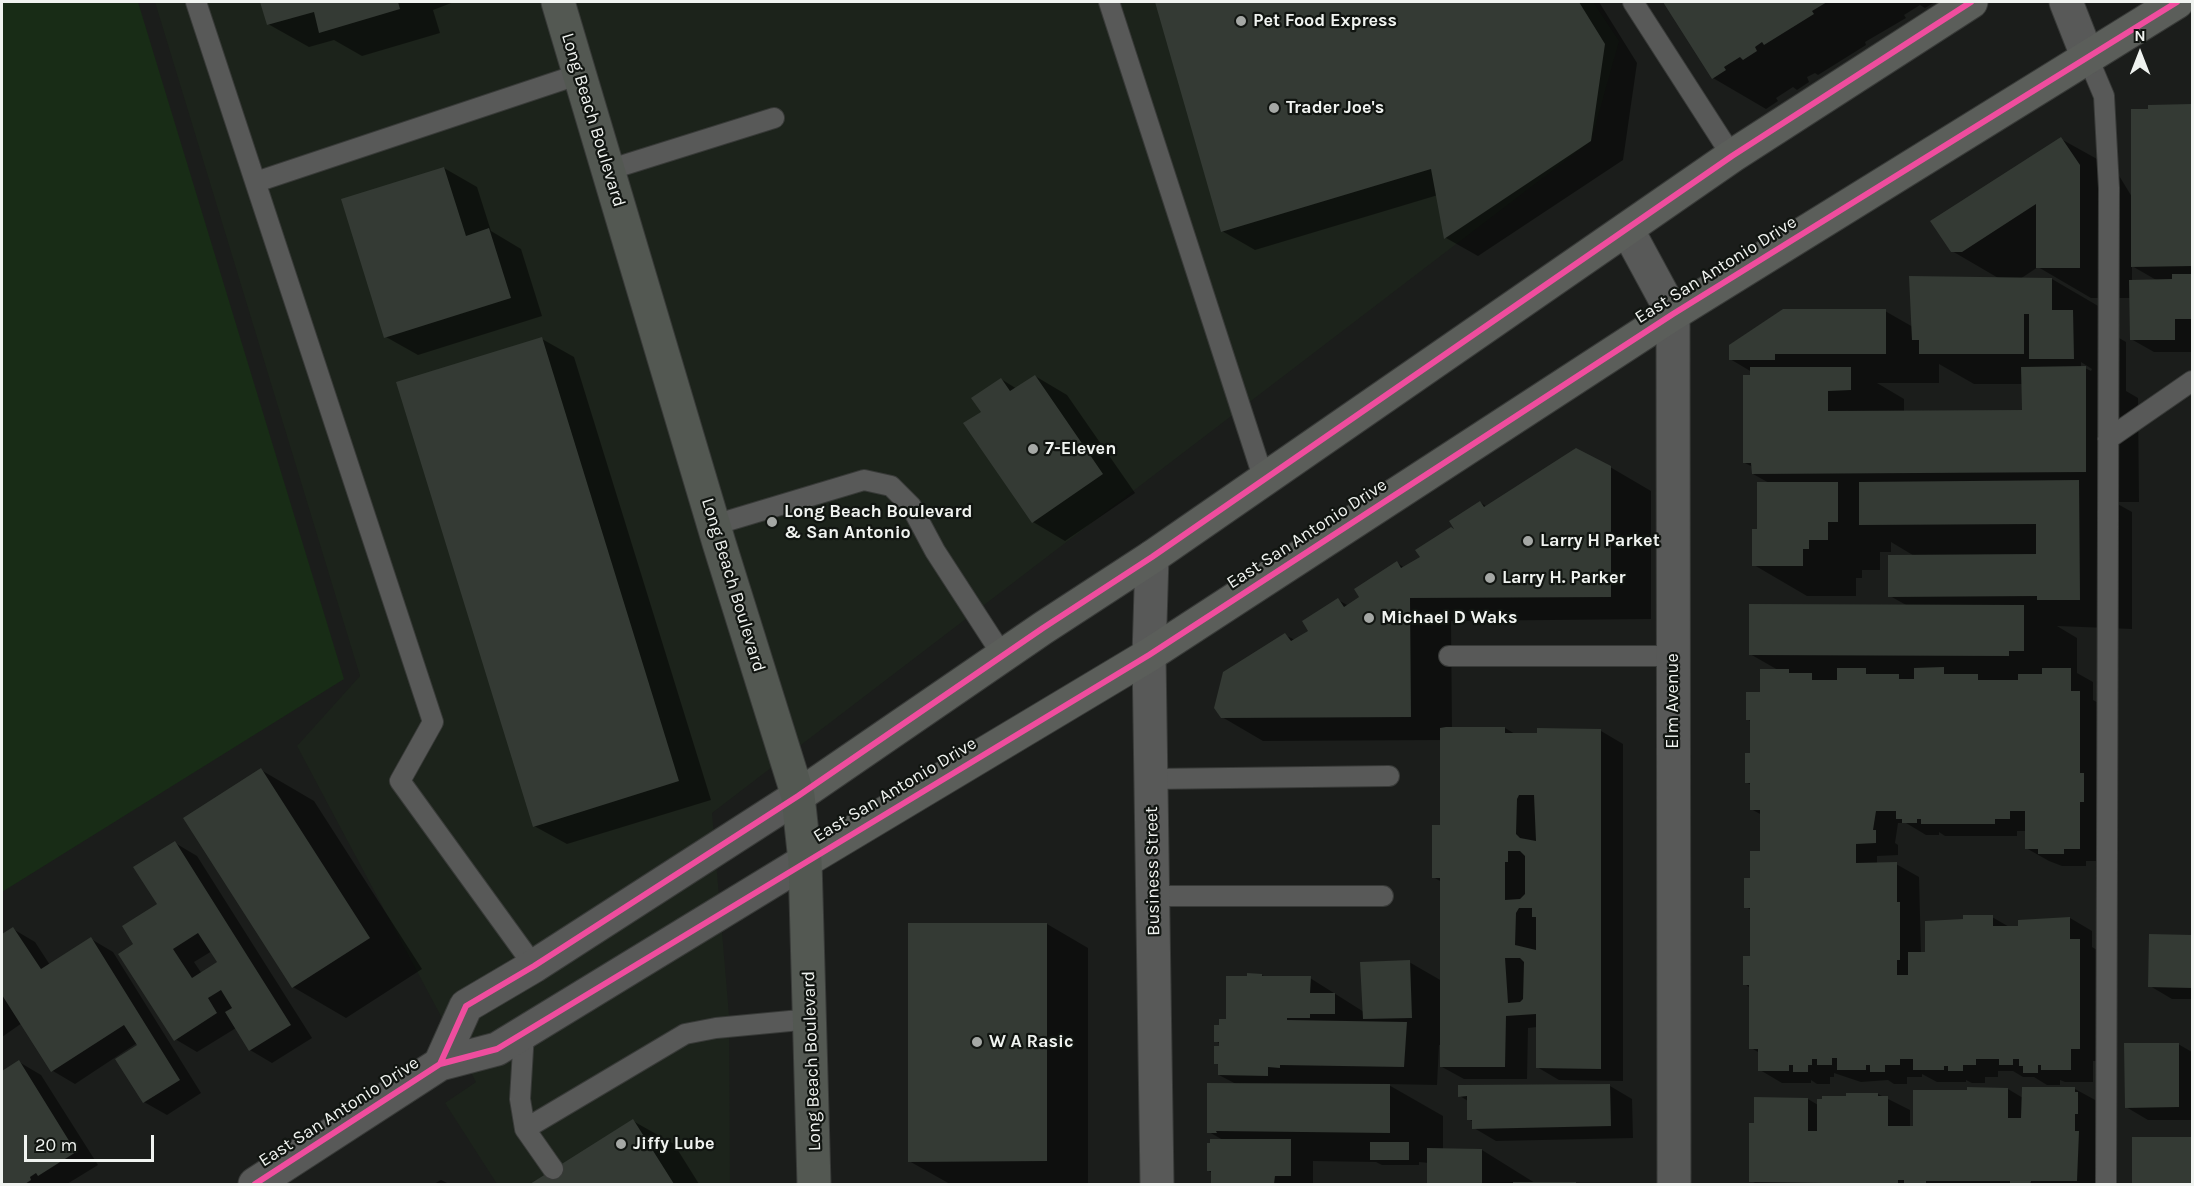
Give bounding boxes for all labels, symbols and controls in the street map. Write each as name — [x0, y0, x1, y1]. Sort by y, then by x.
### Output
place label: Pet Food Express — [1253, 10, 1397, 32]
marker: Pet Food Express — [1234, 14, 1248, 28]
north arrow — [2110, 24, 2170, 84]
text: N — [2134, 26, 2146, 45]
street label: Long Beach Boulevard — [556, 30, 630, 210]
place label: Trader Joe's — [1286, 97, 1384, 119]
marker: Trader Joe's — [1267, 101, 1281, 115]
street label: East San Antonio Drive — [1631, 211, 1801, 329]
place label: 7-Eleven — [1045, 438, 1116, 460]
marker: 7-Eleven — [1026, 442, 1040, 456]
street label: East San Antonio Drive — [1223, 474, 1391, 594]
street label: Long Beach Boulevard — [696, 495, 770, 675]
place label: Long Beach Boulevard & San Antonio — [784, 501, 973, 544]
marker: Long Beach Boulevard & San Antonio — [765, 515, 779, 529]
place label: Larry H Parket — [1540, 530, 1660, 552]
marker: Larry H Parket — [1521, 534, 1535, 548]
place label: Larry H. Parker — [1502, 567, 1626, 589]
marker: Larry H. Parker — [1483, 571, 1497, 585]
place label: Michael D Waks — [1381, 607, 1517, 629]
marker: Michael D Waks — [1362, 611, 1376, 625]
street label: Elm Avenue — [1662, 653, 1684, 749]
street label: East San Antonio Drive — [809, 733, 981, 847]
street label: Business Street — [1141, 806, 1165, 936]
street label: Long Beach Boulevard — [798, 970, 826, 1152]
place label: W A Rasic — [989, 1031, 1073, 1053]
marker: W A Rasic — [970, 1035, 984, 1049]
street label: East San Antonio Drive — [255, 1052, 423, 1172]
scale bar — [27, 1123, 158, 1161]
place label: Jiffy Lube — [633, 1133, 715, 1155]
text: 20 m — [35, 1134, 77, 1156]
marker: Jiffy Lube — [614, 1137, 628, 1151]

